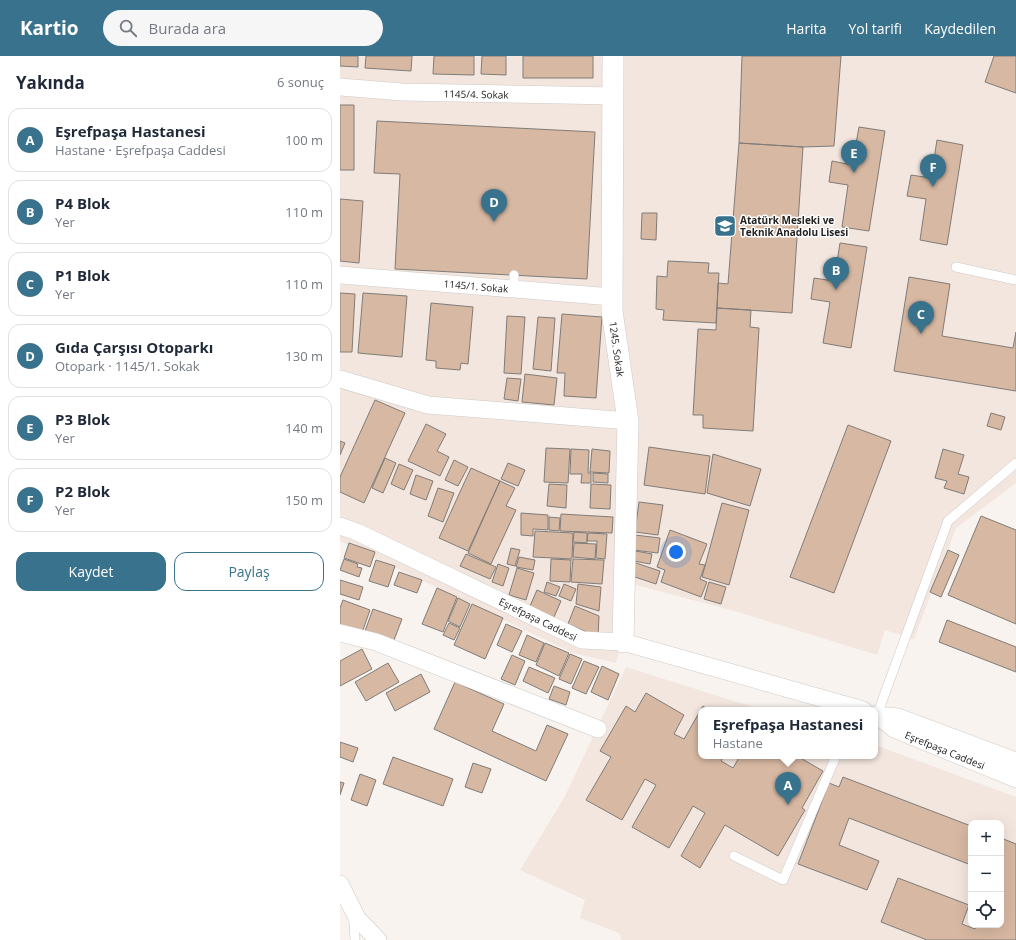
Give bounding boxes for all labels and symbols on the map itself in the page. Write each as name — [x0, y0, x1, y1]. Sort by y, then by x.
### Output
street label: 1145/4. Sokak — [443, 86, 509, 102]
pin: E — [841, 140, 867, 173]
pin: F — [920, 154, 946, 187]
pin: D — [481, 189, 507, 222]
school or university icon: Atatürk Mesleki ve Teknik Anadolu Lisesi — [712, 213, 738, 239]
place label: Atatürk Mesleki ve Teknik Anadolu Lisesi — [740, 213, 848, 239]
pin: B — [823, 257, 849, 290]
street label: 1145/1. Sokak — [443, 276, 510, 296]
pin: C — [908, 301, 934, 334]
street label: 1245. Sokak — [606, 320, 628, 378]
your location — [666, 542, 686, 562]
street label: Eşrefpaşa Caddesi — [497, 594, 579, 644]
street label: Eşrefpaşa Caddesi — [903, 728, 987, 772]
pin: A — [775, 772, 801, 805]

